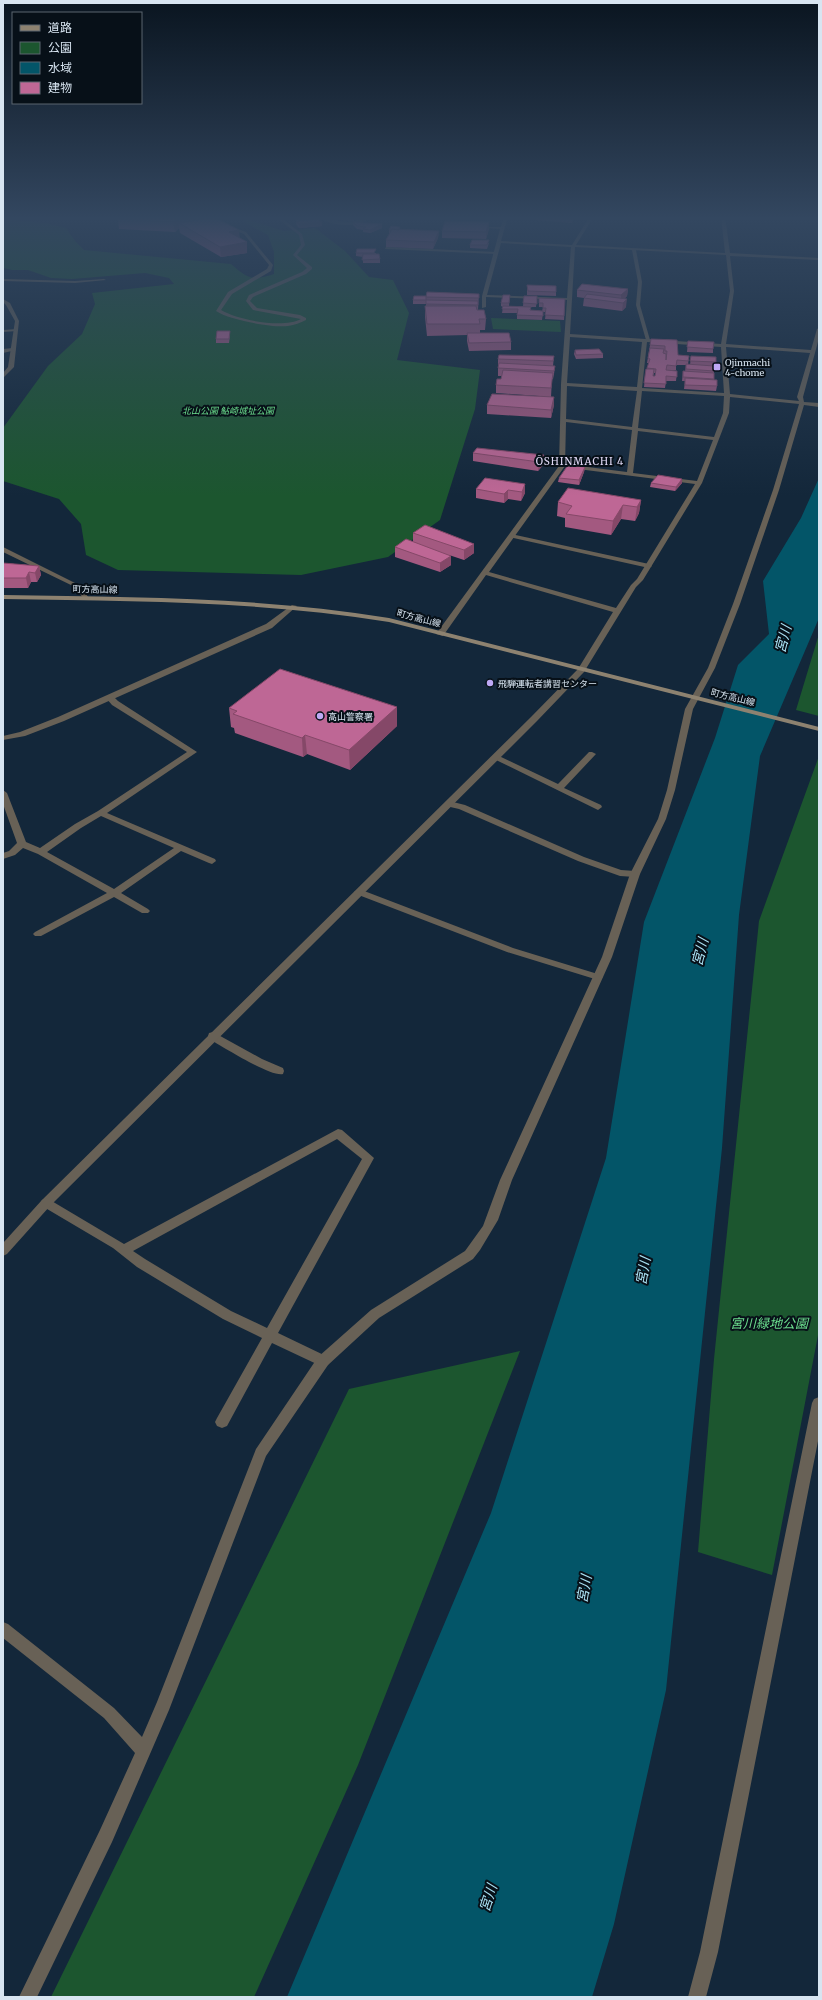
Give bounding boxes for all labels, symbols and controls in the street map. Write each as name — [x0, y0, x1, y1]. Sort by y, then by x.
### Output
legend — [12, 12, 142, 104]
text: 道路 — [48, 20, 72, 35]
text: 公園 — [48, 40, 72, 55]
text: 水域 — [48, 60, 72, 75]
text: 建物 — [48, 80, 72, 95]
place label: Ojinmachi 4-chome — [725, 357, 770, 378]
marker: Ojinmachi 4-chome — [712, 362, 722, 372]
park label: 北山公園 鮎崎城址公園 — [182, 405, 276, 416]
district label: ŌSHINMACHI 4 — [536, 455, 624, 468]
street label: 町方高山線 — [72, 583, 119, 595]
street label: 町方高山線 — [396, 607, 443, 629]
water label: 宮川 — [771, 621, 796, 655]
marker: 飛騨運転者講習センター — [485, 678, 495, 688]
place label: 飛騨運転者講習センター — [498, 678, 597, 689]
street label: 町方高山線 — [710, 686, 757, 708]
marker: 高山警察署 — [315, 711, 325, 721]
place label: 高山警察署 — [328, 711, 373, 722]
water label: 宮川 — [688, 934, 713, 968]
water label: 宮川 — [632, 1254, 655, 1286]
park label: 宮川緑地公園 — [730, 1315, 810, 1332]
water label: 宮川 — [573, 1572, 596, 1604]
water label: 宮川 — [475, 1880, 502, 1914]

